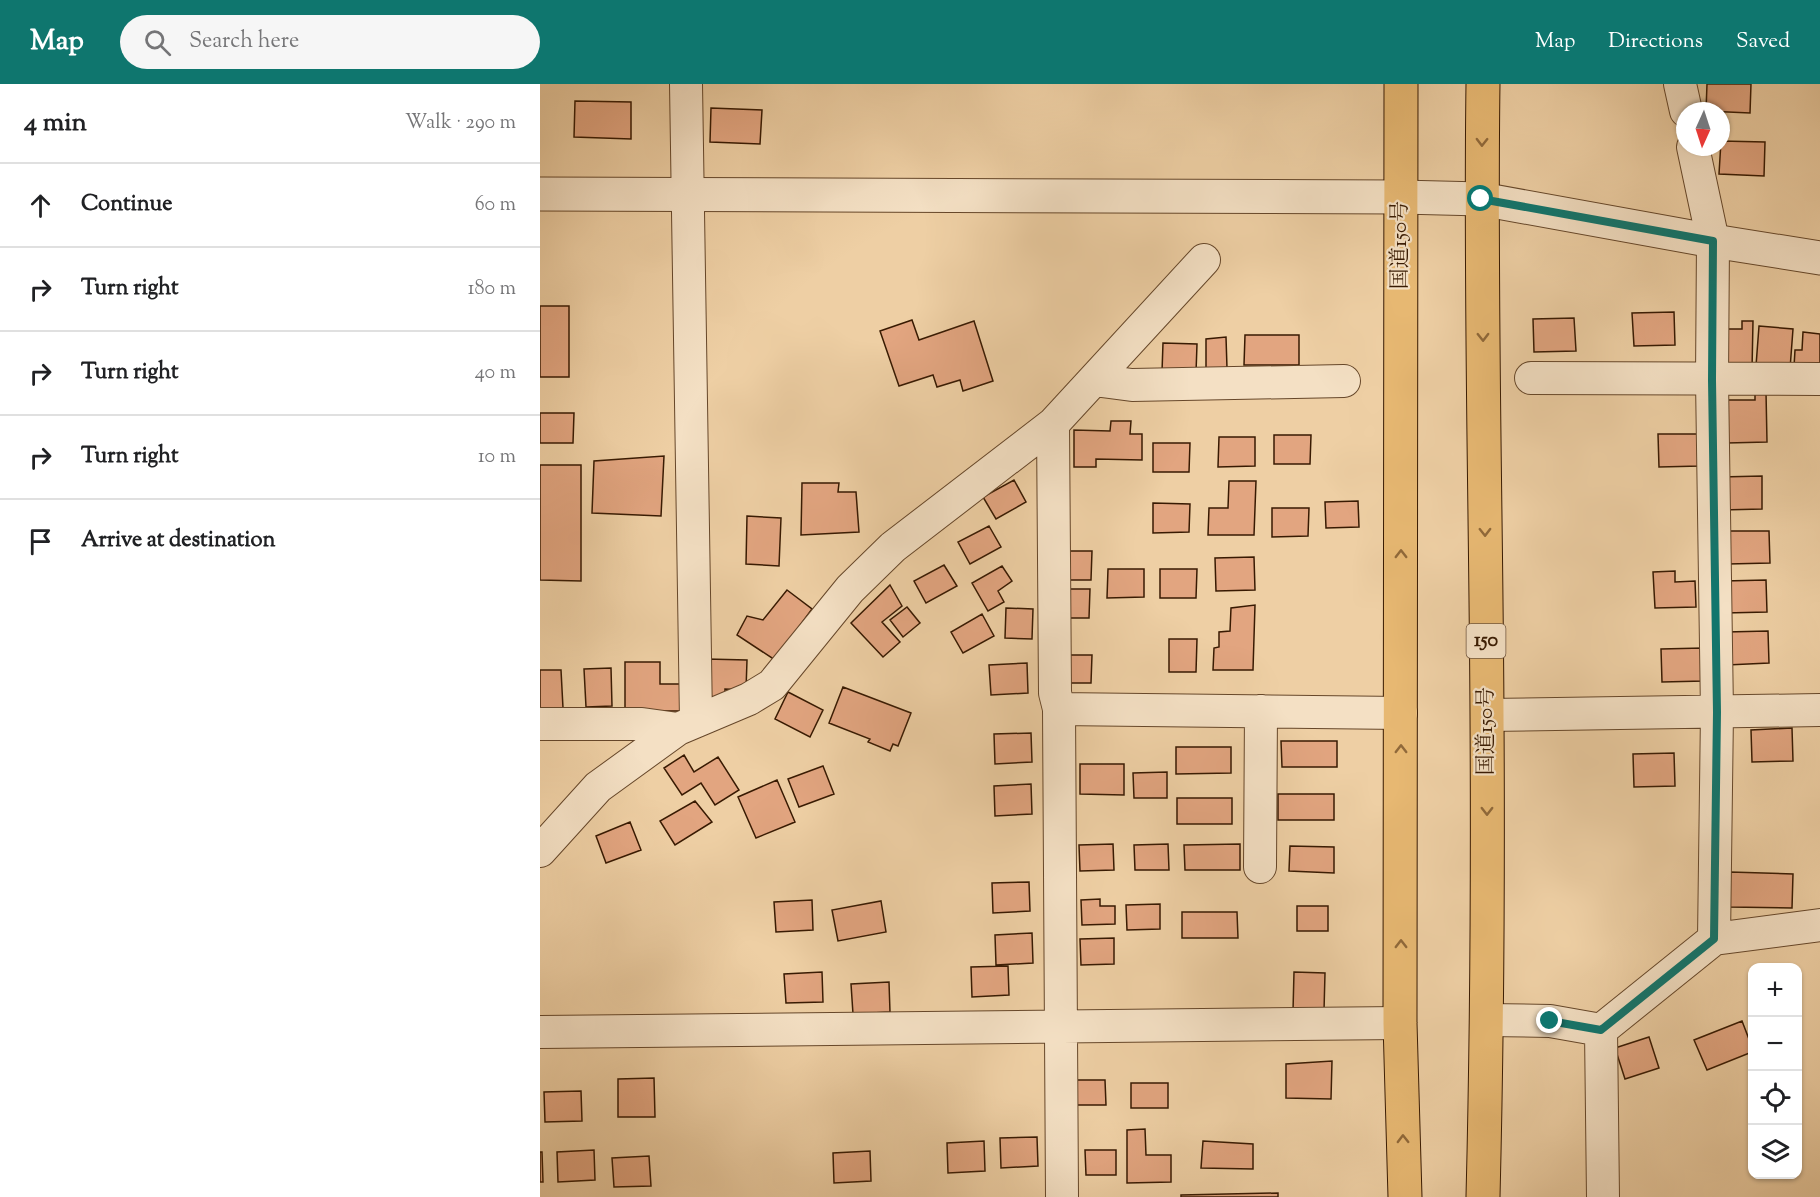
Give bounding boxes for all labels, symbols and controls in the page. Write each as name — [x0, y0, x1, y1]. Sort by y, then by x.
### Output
search box — [120, 15, 540, 69]
text: Map — [30, 22, 84, 62]
icon: search — [141, 26, 174, 59]
text: Search here — [189, 26, 299, 58]
text: Map — [1535, 27, 1575, 57]
text: Directions — [1608, 27, 1703, 57]
text: Saved — [1736, 27, 1790, 57]
north arrow — [1676, 102, 1730, 156]
text: 4 min — [24, 105, 87, 142]
text: Walk · 290 m — [405, 109, 516, 138]
one-way arrow — [1476, 138, 1488, 147]
route start — [1467, 185, 1493, 211]
icon: ahead — [24, 189, 57, 222]
text: Continue — [81, 189, 172, 221]
text: 60 m — [475, 191, 516, 220]
street label: 国道150号 — [1386, 201, 1416, 289]
icon: right — [24, 273, 57, 306]
text: Turn right — [81, 273, 178, 305]
text: 180 m — [468, 275, 516, 304]
one-way arrow — [1477, 333, 1489, 342]
icon: right — [24, 357, 57, 390]
text: Turn right — [81, 357, 178, 389]
text: 40 m — [475, 359, 516, 388]
icon: right — [24, 441, 57, 474]
text: Turn right — [81, 441, 178, 473]
text: 10 m — [478, 443, 516, 472]
icon: arrive — [24, 525, 57, 558]
text: Arrive at destination — [81, 525, 276, 557]
one-way arrow — [1479, 528, 1491, 537]
one-way arrow — [1395, 549, 1407, 558]
road number: 150 — [1466, 624, 1506, 658]
street label: 国道150号 — [1472, 687, 1502, 775]
one-way arrow — [1395, 744, 1407, 753]
one-way arrow — [1481, 807, 1493, 816]
one-way arrow — [1395, 939, 1407, 948]
map controls — [1748, 963, 1802, 1179]
button: + — [1748, 963, 1802, 1017]
route end — [1536, 1007, 1562, 1033]
button: − — [1748, 1017, 1802, 1071]
button: locate — [1748, 1071, 1802, 1125]
button: layers — [1748, 1125, 1802, 1179]
one-way arrow — [1397, 1134, 1409, 1143]

